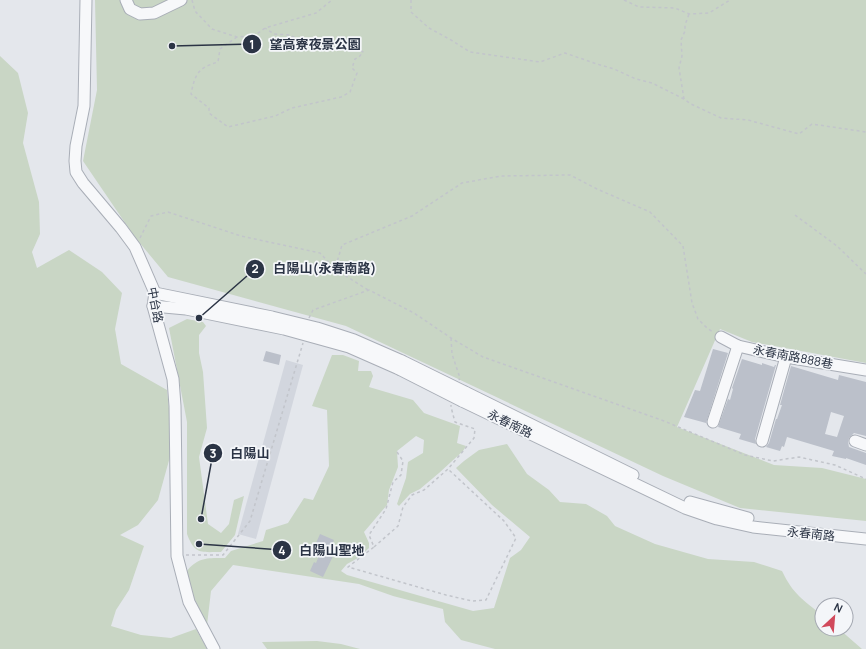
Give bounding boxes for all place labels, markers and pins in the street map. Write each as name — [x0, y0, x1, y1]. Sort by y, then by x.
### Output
callout: 望高寮夜景公園 — [242, 32, 369, 57]
callout: 白陽山(永春南路) — [245, 256, 384, 281]
callout: 白陽山 — [203, 441, 278, 466]
callout: 白陽山聖地 — [272, 538, 373, 563]

